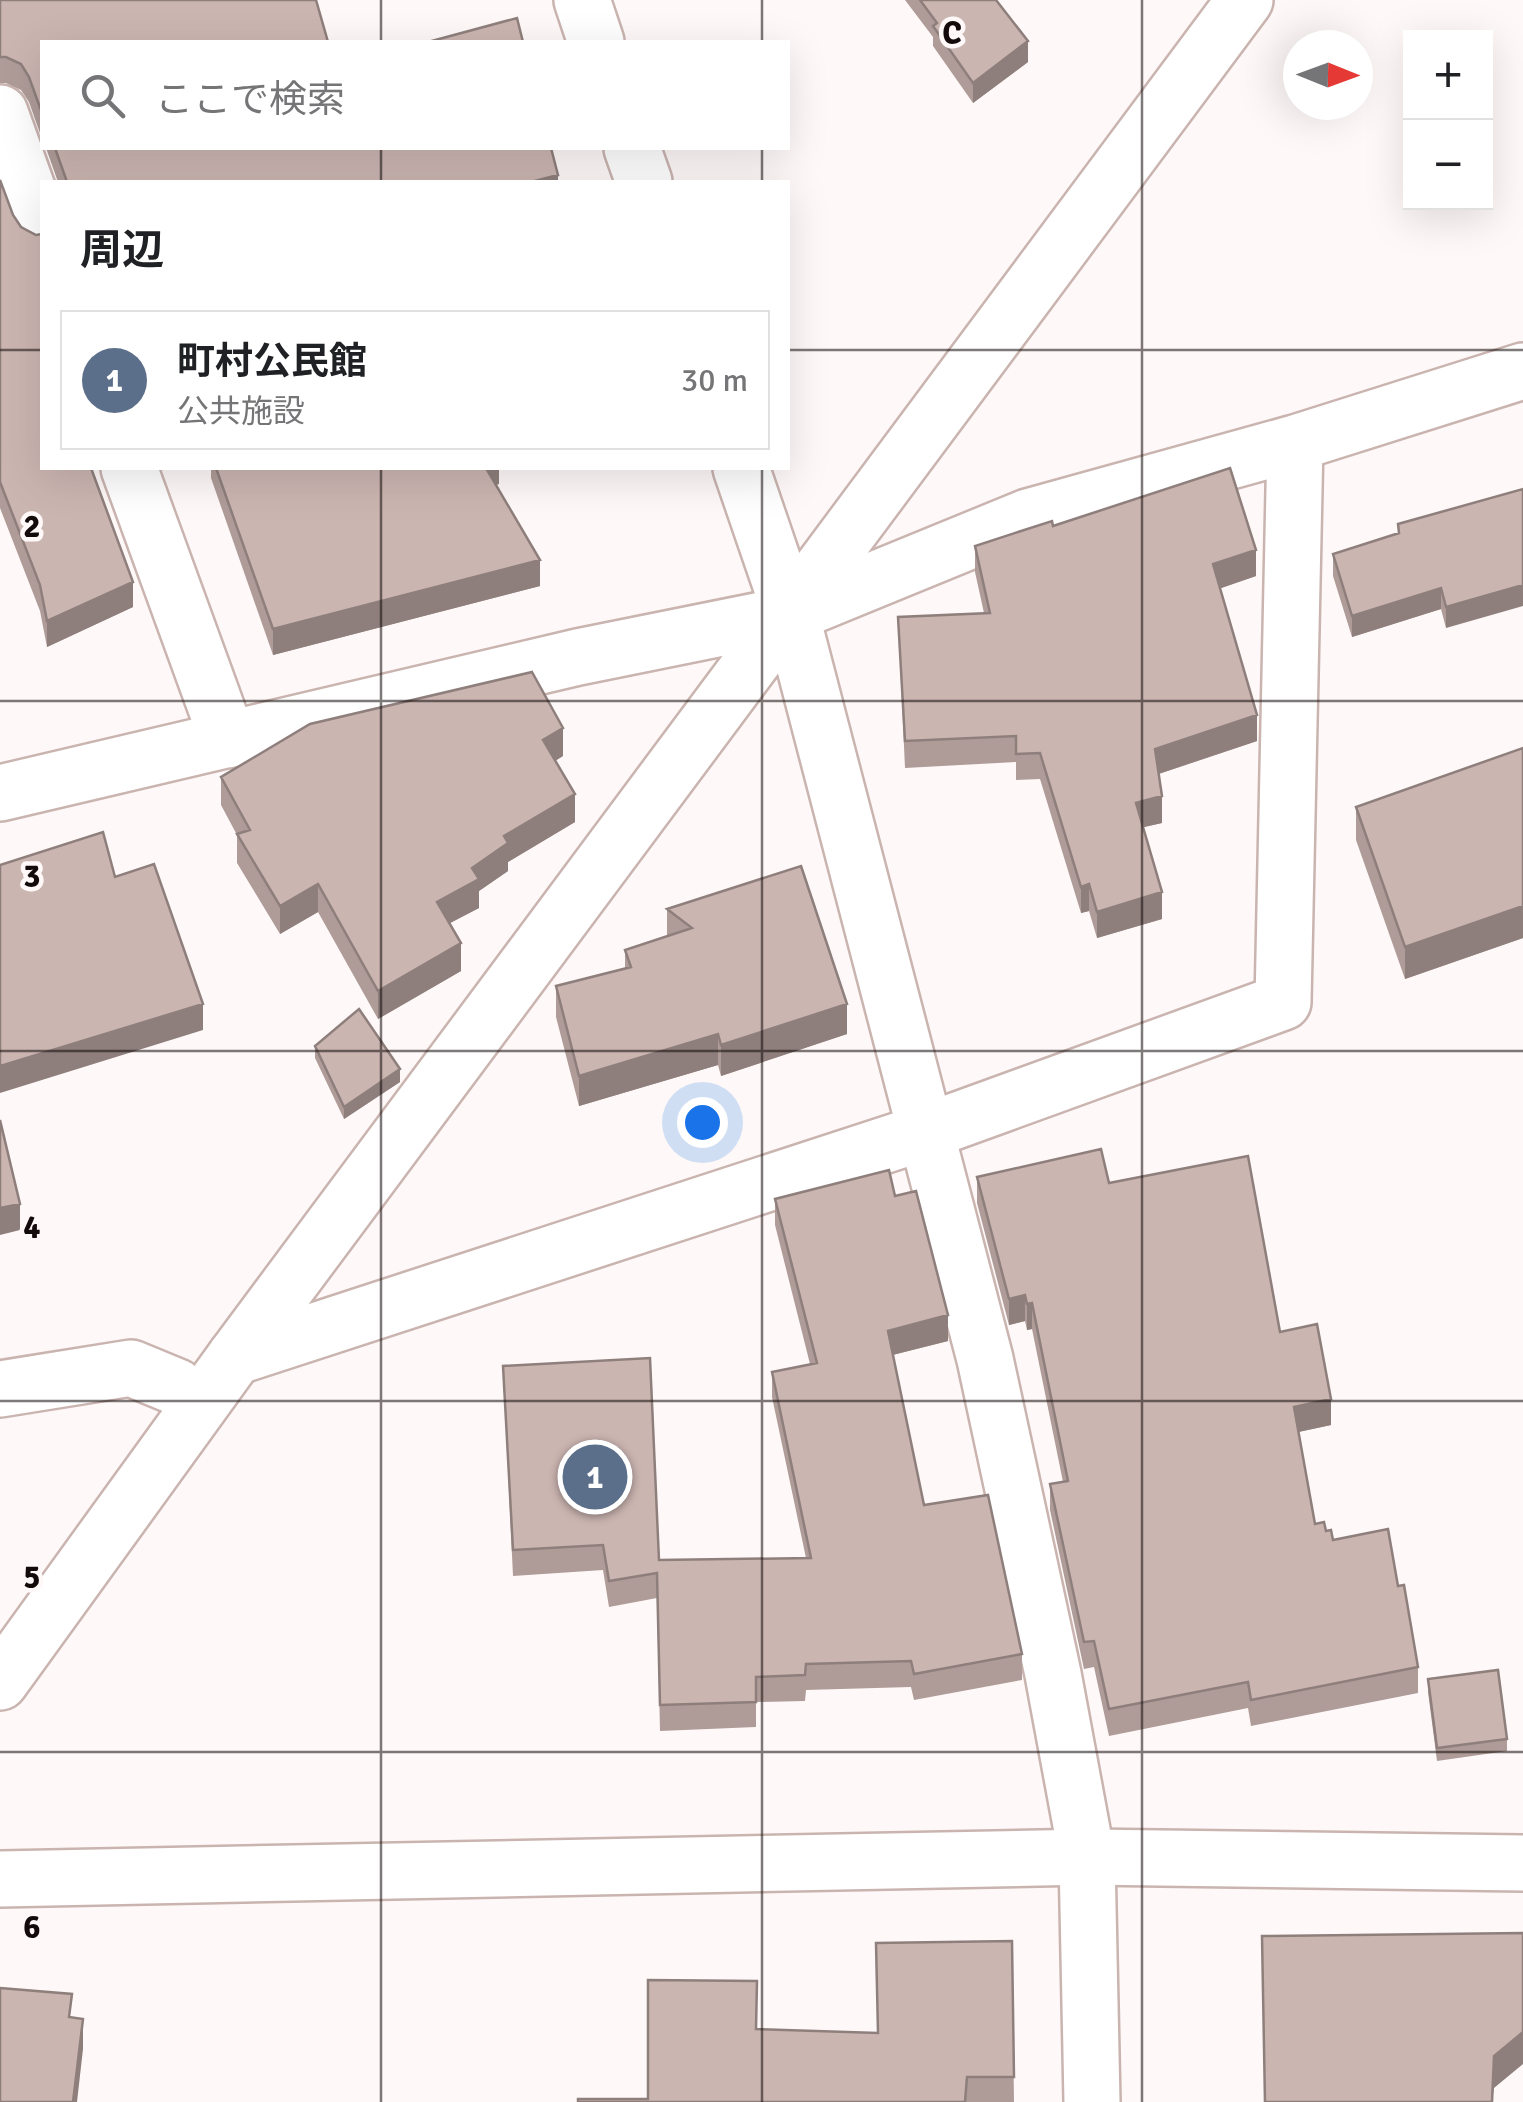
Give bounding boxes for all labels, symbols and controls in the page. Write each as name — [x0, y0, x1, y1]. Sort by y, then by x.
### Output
text: C — [942, 14, 962, 53]
north arrow — [1283, 30, 1373, 120]
map controls — [1403, 30, 1493, 210]
button: + — [1403, 30, 1493, 120]
search box — [40, 40, 790, 150]
icon: search — [75, 68, 130, 123]
text: ここで検索 — [155, 76, 345, 123]
button: − — [1403, 120, 1493, 210]
text: 周辺 — [80, 225, 164, 276]
text: 町村公民館 — [177, 338, 367, 385]
text: 1 — [106, 361, 123, 400]
text: 30 m — [681, 361, 748, 400]
text: 公共施設 — [177, 392, 305, 431]
text: 2 — [23, 507, 41, 546]
text: 3 — [23, 857, 41, 896]
your location — [677, 1097, 728, 1148]
text: 4 — [23, 1208, 41, 1247]
pin: 1 — [562, 1440, 628, 1514]
text: 5 — [23, 1558, 41, 1597]
text: 6 — [23, 1908, 41, 1947]

